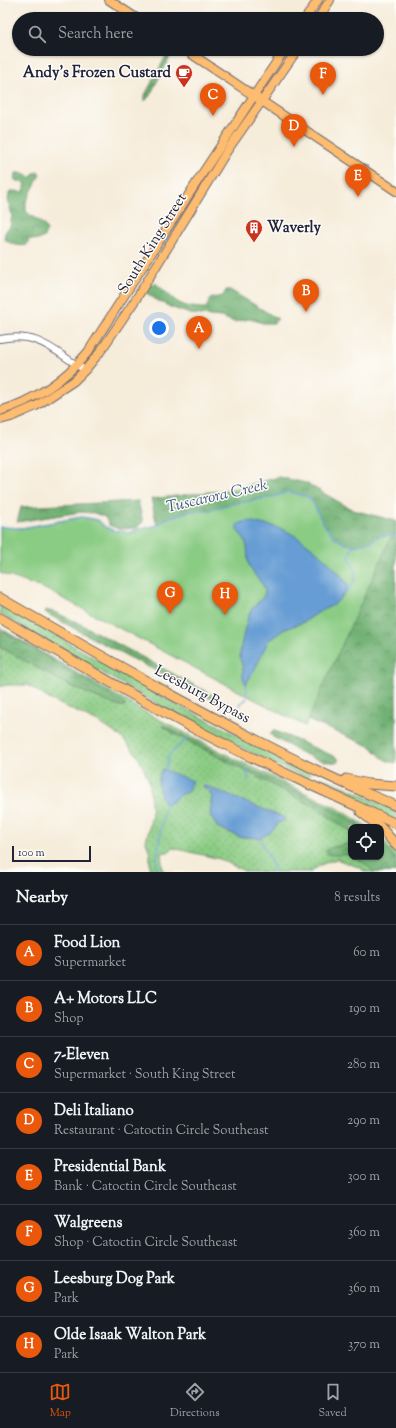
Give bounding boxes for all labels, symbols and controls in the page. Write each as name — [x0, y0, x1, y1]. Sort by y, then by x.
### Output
search box — [12, 12, 384, 56]
icon: search — [26, 23, 48, 45]
text: Search here — [58, 24, 133, 45]
pin: F — [310, 62, 336, 95]
place label: Andy's Frozen Custard — [23, 63, 172, 84]
cafe icon: Andy's Frozen Custard — [174, 63, 194, 88]
pin: C — [200, 83, 226, 116]
pin: D — [281, 114, 307, 147]
pin: E — [345, 164, 371, 197]
street label: South King Street — [113, 189, 193, 299]
building icon: Waverly — [244, 218, 264, 243]
place label: Waverly — [267, 218, 321, 239]
pin: B — [293, 279, 319, 312]
pin: A — [186, 316, 212, 349]
your location — [149, 318, 169, 338]
water label: Tuscarora Creek — [164, 474, 270, 520]
pin: G — [157, 581, 183, 614]
pin: H — [212, 582, 238, 615]
street label: Leesburg Bypass — [150, 661, 254, 729]
map controls — [348, 824, 384, 860]
button: locate — [348, 824, 384, 860]
scale bar — [12, 844, 91, 863]
text: 100 m — [18, 845, 45, 861]
text: Nearby — [16, 886, 68, 910]
text: 8 results — [334, 889, 380, 907]
text: Food Lion — [54, 933, 120, 954]
text: A — [24, 944, 34, 962]
text: 60 m — [353, 944, 380, 962]
text: Supermarket — [54, 954, 126, 972]
text: A+ Motors LLC — [54, 989, 157, 1010]
text: B — [25, 1000, 33, 1018]
text: 190 m — [349, 1000, 380, 1018]
text: Shop — [54, 1010, 83, 1028]
text: 7-Eleven — [54, 1045, 109, 1066]
text: C — [24, 1056, 34, 1074]
text: 280 m — [347, 1056, 380, 1074]
text: Supermarket · South King Street — [54, 1066, 235, 1084]
text: Deli Italiano — [54, 1101, 134, 1122]
text: D — [24, 1112, 34, 1130]
text: 290 m — [347, 1112, 380, 1130]
text: Restaurant · Catoctin Circle Southeast — [54, 1122, 269, 1140]
text: Presidential Bank — [54, 1157, 166, 1178]
text: E — [25, 1168, 33, 1186]
text: 300 m — [348, 1168, 380, 1186]
text: Bank · Catoctin Circle Southeast — [54, 1178, 237, 1196]
text: Walgreens — [54, 1213, 122, 1234]
text: F — [25, 1224, 33, 1242]
text: 360 m — [348, 1224, 380, 1242]
text: Shop · Catoctin Circle Southeast — [54, 1234, 237, 1252]
text: Leesburg Dog Park — [54, 1269, 175, 1290]
text: G — [24, 1280, 34, 1298]
text: 360 m — [348, 1280, 380, 1298]
text: Park — [54, 1290, 79, 1308]
text: Olde Isaak Walton Park — [54, 1325, 206, 1346]
text: H — [24, 1336, 34, 1354]
text: 370 m — [348, 1336, 380, 1354]
text: Park — [54, 1346, 79, 1364]
tab: Map — [49, 1381, 71, 1421]
tab: Directions — [170, 1381, 220, 1421]
tab: Saved — [318, 1381, 347, 1421]

